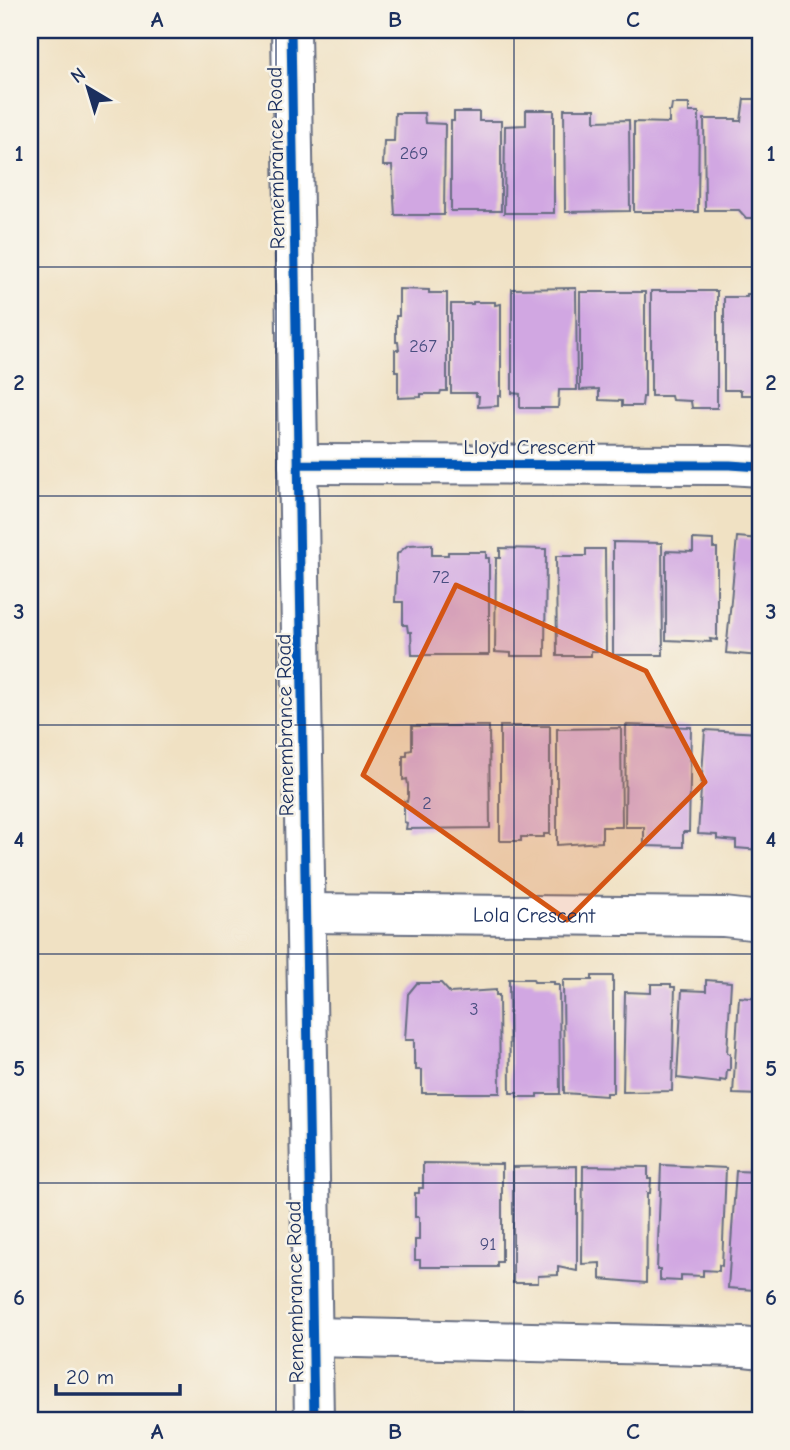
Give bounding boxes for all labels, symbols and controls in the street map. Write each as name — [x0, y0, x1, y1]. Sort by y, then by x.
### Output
text: A — [151, 6, 164, 33]
text: B — [388, 6, 402, 33]
text: C — [626, 6, 640, 33]
north arrow — [52, 52, 122, 122]
text: N — [66, 63, 90, 88]
street label: Remembrance Road — [262, 66, 290, 250]
text: 1 — [14, 140, 24, 167]
text: 1 — [766, 140, 776, 167]
house number: 269 — [400, 143, 428, 164]
house number: 267 — [409, 336, 437, 357]
text: 2 — [13, 369, 25, 396]
text: 2 — [765, 369, 777, 396]
street label: Lloyd Crescent — [463, 435, 596, 459]
house number: 72 — [432, 567, 450, 588]
text: 3 — [13, 598, 25, 625]
text: 3 — [765, 598, 777, 625]
street label: Remembrance Road — [271, 633, 299, 817]
house number: 2 — [422, 793, 432, 814]
text: 4 — [14, 826, 25, 853]
text: 4 — [766, 826, 777, 853]
street label: Lola Crescent — [473, 903, 596, 928]
house number: 3 — [469, 999, 479, 1020]
text: 5 — [13, 1055, 25, 1082]
text: 5 — [765, 1055, 777, 1082]
street label: Remembrance Road — [281, 1200, 309, 1384]
house number: 91 — [480, 1234, 496, 1255]
text: 6 — [13, 1284, 25, 1311]
text: 6 — [765, 1284, 777, 1311]
scale bar — [56, 1352, 180, 1396]
text: 20 m — [66, 1365, 114, 1389]
text: A — [151, 1418, 164, 1445]
text: B — [388, 1418, 402, 1445]
text: C — [626, 1418, 640, 1445]

